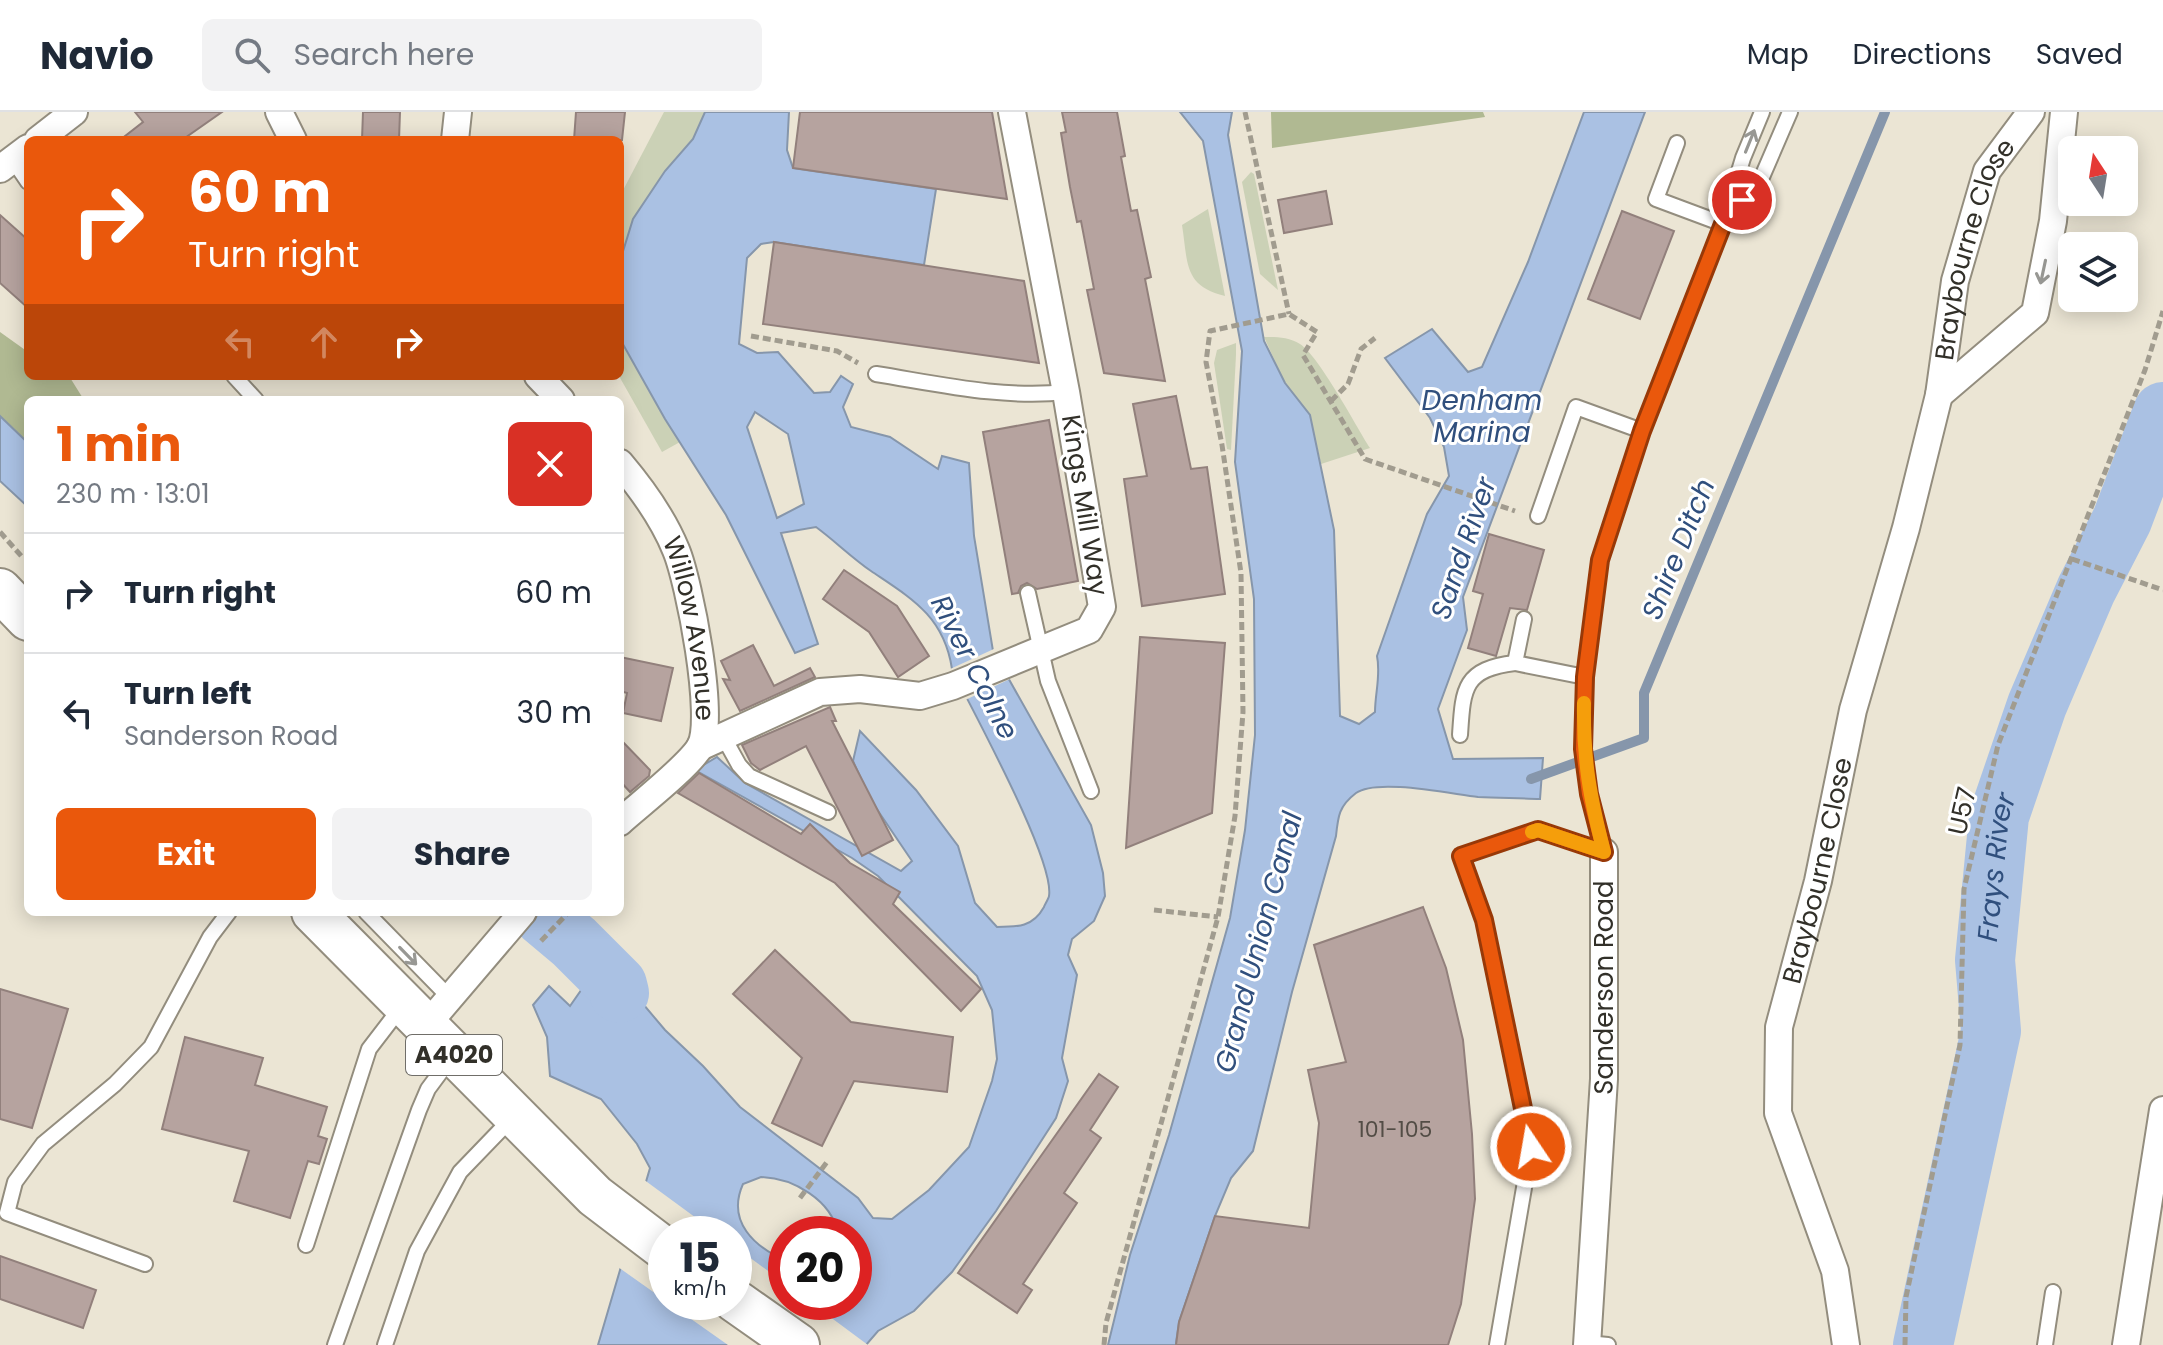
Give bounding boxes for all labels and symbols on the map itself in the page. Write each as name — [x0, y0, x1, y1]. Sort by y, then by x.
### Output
one-way arrow — [1744, 129, 1759, 154]
street label: Braybourne Close — [1926, 131, 2023, 362]
north arrow — [2058, 136, 2138, 216]
pin — [1708, 166, 1776, 234]
one-way arrow — [2035, 259, 2050, 285]
water label: Denham Marina — [1422, 381, 1542, 452]
street label: Kings Mill Way — [1053, 412, 1117, 598]
water label: Sand River — [1421, 471, 1506, 624]
water label: Shire Ditch — [1632, 473, 1724, 626]
street label: Willow Avenue — [654, 531, 723, 721]
water label: River Colne — [921, 588, 1028, 746]
street label: Braybourne Close — [1773, 754, 1861, 987]
street label: U57 — [1939, 784, 1985, 838]
water label: Frays River — [1968, 787, 2026, 943]
water label: Grand Union Canal — [1205, 807, 1312, 1077]
street label: Sanderson Road — [1585, 880, 1622, 1096]
one-way arrow — [398, 946, 417, 965]
road number: A4020 — [406, 1035, 502, 1075]
position arrow — [1489, 1105, 1573, 1189]
house number: 101-105 — [1358, 1114, 1432, 1145]
speed limit sign: 20 — [768, 1216, 872, 1320]

